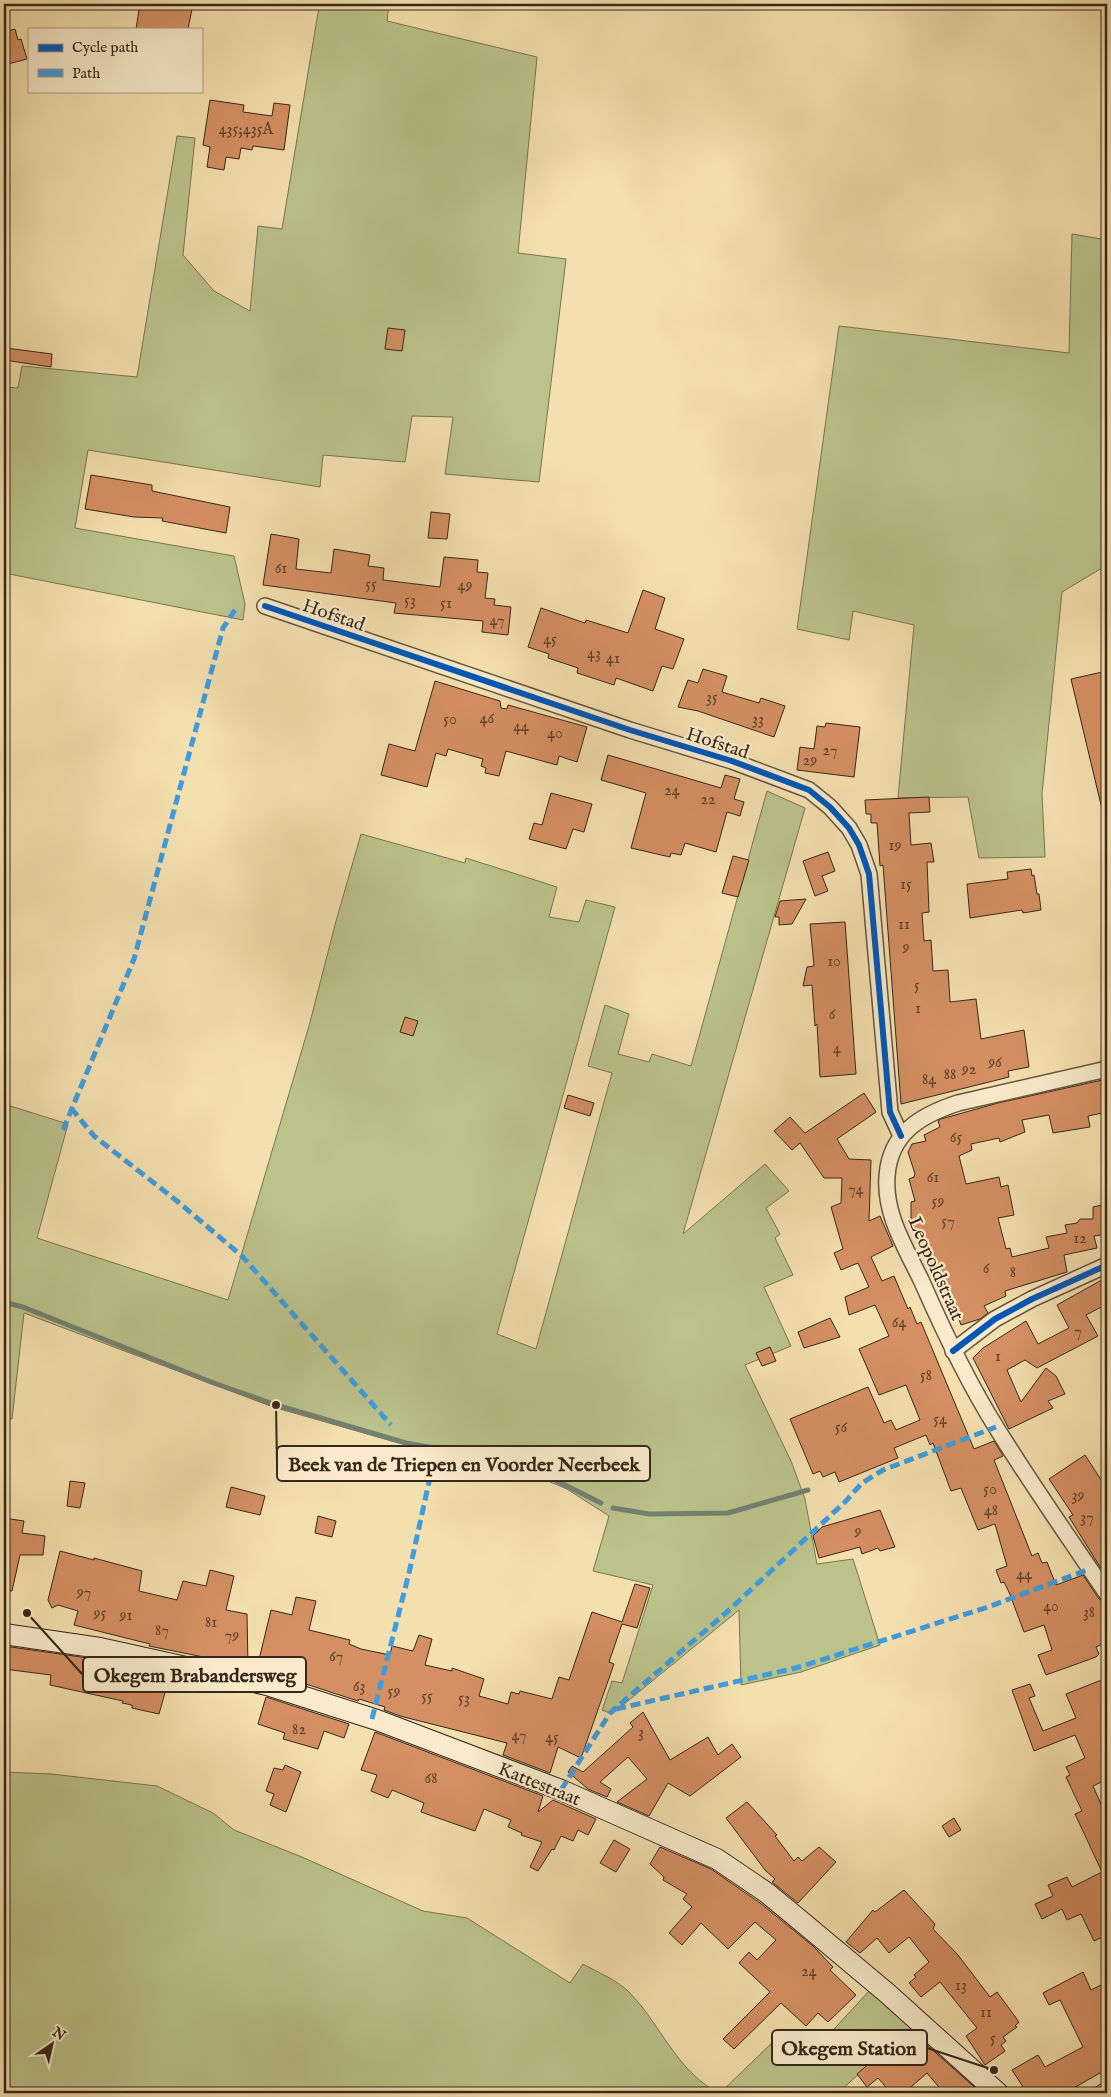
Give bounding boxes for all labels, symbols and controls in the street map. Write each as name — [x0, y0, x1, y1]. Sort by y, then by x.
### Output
legend — [28, 28, 202, 92]
text: Cycle path — [72, 38, 138, 57]
text: Path — [72, 64, 100, 83]
house number: 435;435A — [219, 120, 274, 140]
house number: 61 — [275, 559, 287, 579]
house number: 55 — [365, 575, 377, 595]
house number: 49 — [458, 576, 472, 596]
house number: 53 — [404, 591, 416, 611]
street label: Hofstad — [299, 594, 369, 638]
house number: 51 — [440, 594, 452, 614]
house number: 47 — [490, 611, 504, 631]
house number: 45 — [543, 630, 557, 650]
house number: 43 — [587, 644, 601, 664]
house number: 41 — [606, 649, 620, 669]
house number: 35 — [706, 688, 718, 708]
house number: 46 — [480, 709, 495, 729]
house number: 50 — [443, 710, 457, 730]
house number: 33 — [752, 710, 764, 730]
house number: 44 — [513, 717, 529, 737]
street label: Hofstad — [683, 723, 753, 766]
house number: 40 — [547, 724, 563, 744]
house number: 27 — [823, 741, 837, 761]
house number: 29 — [803, 751, 817, 771]
house number: 24 — [664, 781, 680, 801]
house number: 22 — [700, 790, 716, 810]
house number: 19 — [889, 836, 901, 856]
house number: 15 — [900, 875, 912, 895]
house number: 11 — [898, 915, 910, 935]
house number: 9 — [902, 938, 910, 958]
house number: 10 — [827, 952, 841, 972]
house number: 5 — [914, 976, 920, 996]
house number: 1 — [915, 999, 921, 1019]
house number: 6 — [829, 1005, 836, 1025]
house number: 4 — [833, 1039, 841, 1059]
house number: 96 — [987, 1053, 1002, 1073]
house number: 92 — [961, 1060, 976, 1080]
house number: 88 — [944, 1065, 956, 1085]
house number: 84 — [922, 1070, 936, 1090]
house number: 65 — [950, 1128, 962, 1148]
house number: 61 — [927, 1168, 939, 1188]
house number: 74 — [848, 1180, 864, 1200]
house number: 59 — [932, 1192, 944, 1212]
house number: 57 — [941, 1212, 955, 1232]
street label: Leopoldstraat — [902, 1213, 969, 1325]
house number: 12 — [1073, 1229, 1087, 1249]
house number: 6 — [983, 1259, 990, 1279]
house number: 8 — [1010, 1263, 1016, 1283]
house number: 64 — [892, 1313, 906, 1333]
house number: 7 — [1074, 1322, 1082, 1342]
house number: 1 — [995, 1347, 1001, 1367]
house number: 58 — [920, 1366, 932, 1386]
house number: 54 — [933, 1410, 947, 1430]
house number: 56 — [835, 1418, 848, 1438]
callout: Beek van de Triepen en Voorder Neerbeek — [277, 1446, 650, 1481]
text: Beek van de Triepen en Voorder Neerbeek — [288, 1453, 641, 1478]
house number: 50 — [983, 1480, 997, 1500]
house number: 39 — [1072, 1486, 1084, 1506]
house number: 48 — [984, 1501, 998, 1521]
house number: 37 — [1080, 1508, 1094, 1528]
house number: 9 — [854, 1522, 862, 1542]
house number: 44 — [1016, 1565, 1032, 1585]
house number: 97 — [76, 1583, 91, 1603]
house number: 40 — [1043, 1597, 1059, 1617]
house number: 38 — [1083, 1603, 1095, 1623]
house number: 95 — [93, 1604, 107, 1624]
house number: 91 — [119, 1606, 132, 1626]
house number: 81 — [205, 1613, 217, 1633]
house number: 87 — [155, 1621, 169, 1641]
house number: 79 — [225, 1626, 239, 1646]
house number: 67 — [329, 1647, 343, 1667]
callout: Okegem Brabandersweg — [83, 1657, 306, 1692]
text: Okegem Brabandersweg — [94, 1664, 297, 1689]
house number: 63 — [353, 1677, 365, 1697]
house number: 59 — [388, 1682, 400, 1702]
house number: 55 — [421, 1687, 433, 1707]
house number: 53 — [458, 1689, 470, 1709]
house number: 82 — [292, 1720, 306, 1740]
house number: 3 — [638, 1723, 644, 1743]
house number: 47 — [512, 1726, 526, 1746]
house number: 45 — [545, 1728, 559, 1748]
street label: Kattestraat — [494, 1757, 584, 1812]
house number: 68 — [424, 1769, 438, 1789]
house number: 24 — [801, 1962, 817, 1982]
house number: 13 — [955, 1976, 967, 1996]
house number: 11 — [980, 2003, 992, 2023]
north arrow — [28, 2020, 78, 2070]
text: N — [48, 2023, 69, 2045]
house number: 5 — [990, 2029, 996, 2049]
callout: Okegem Station — [772, 2030, 927, 2065]
text: Okegem Station — [781, 2037, 917, 2062]

